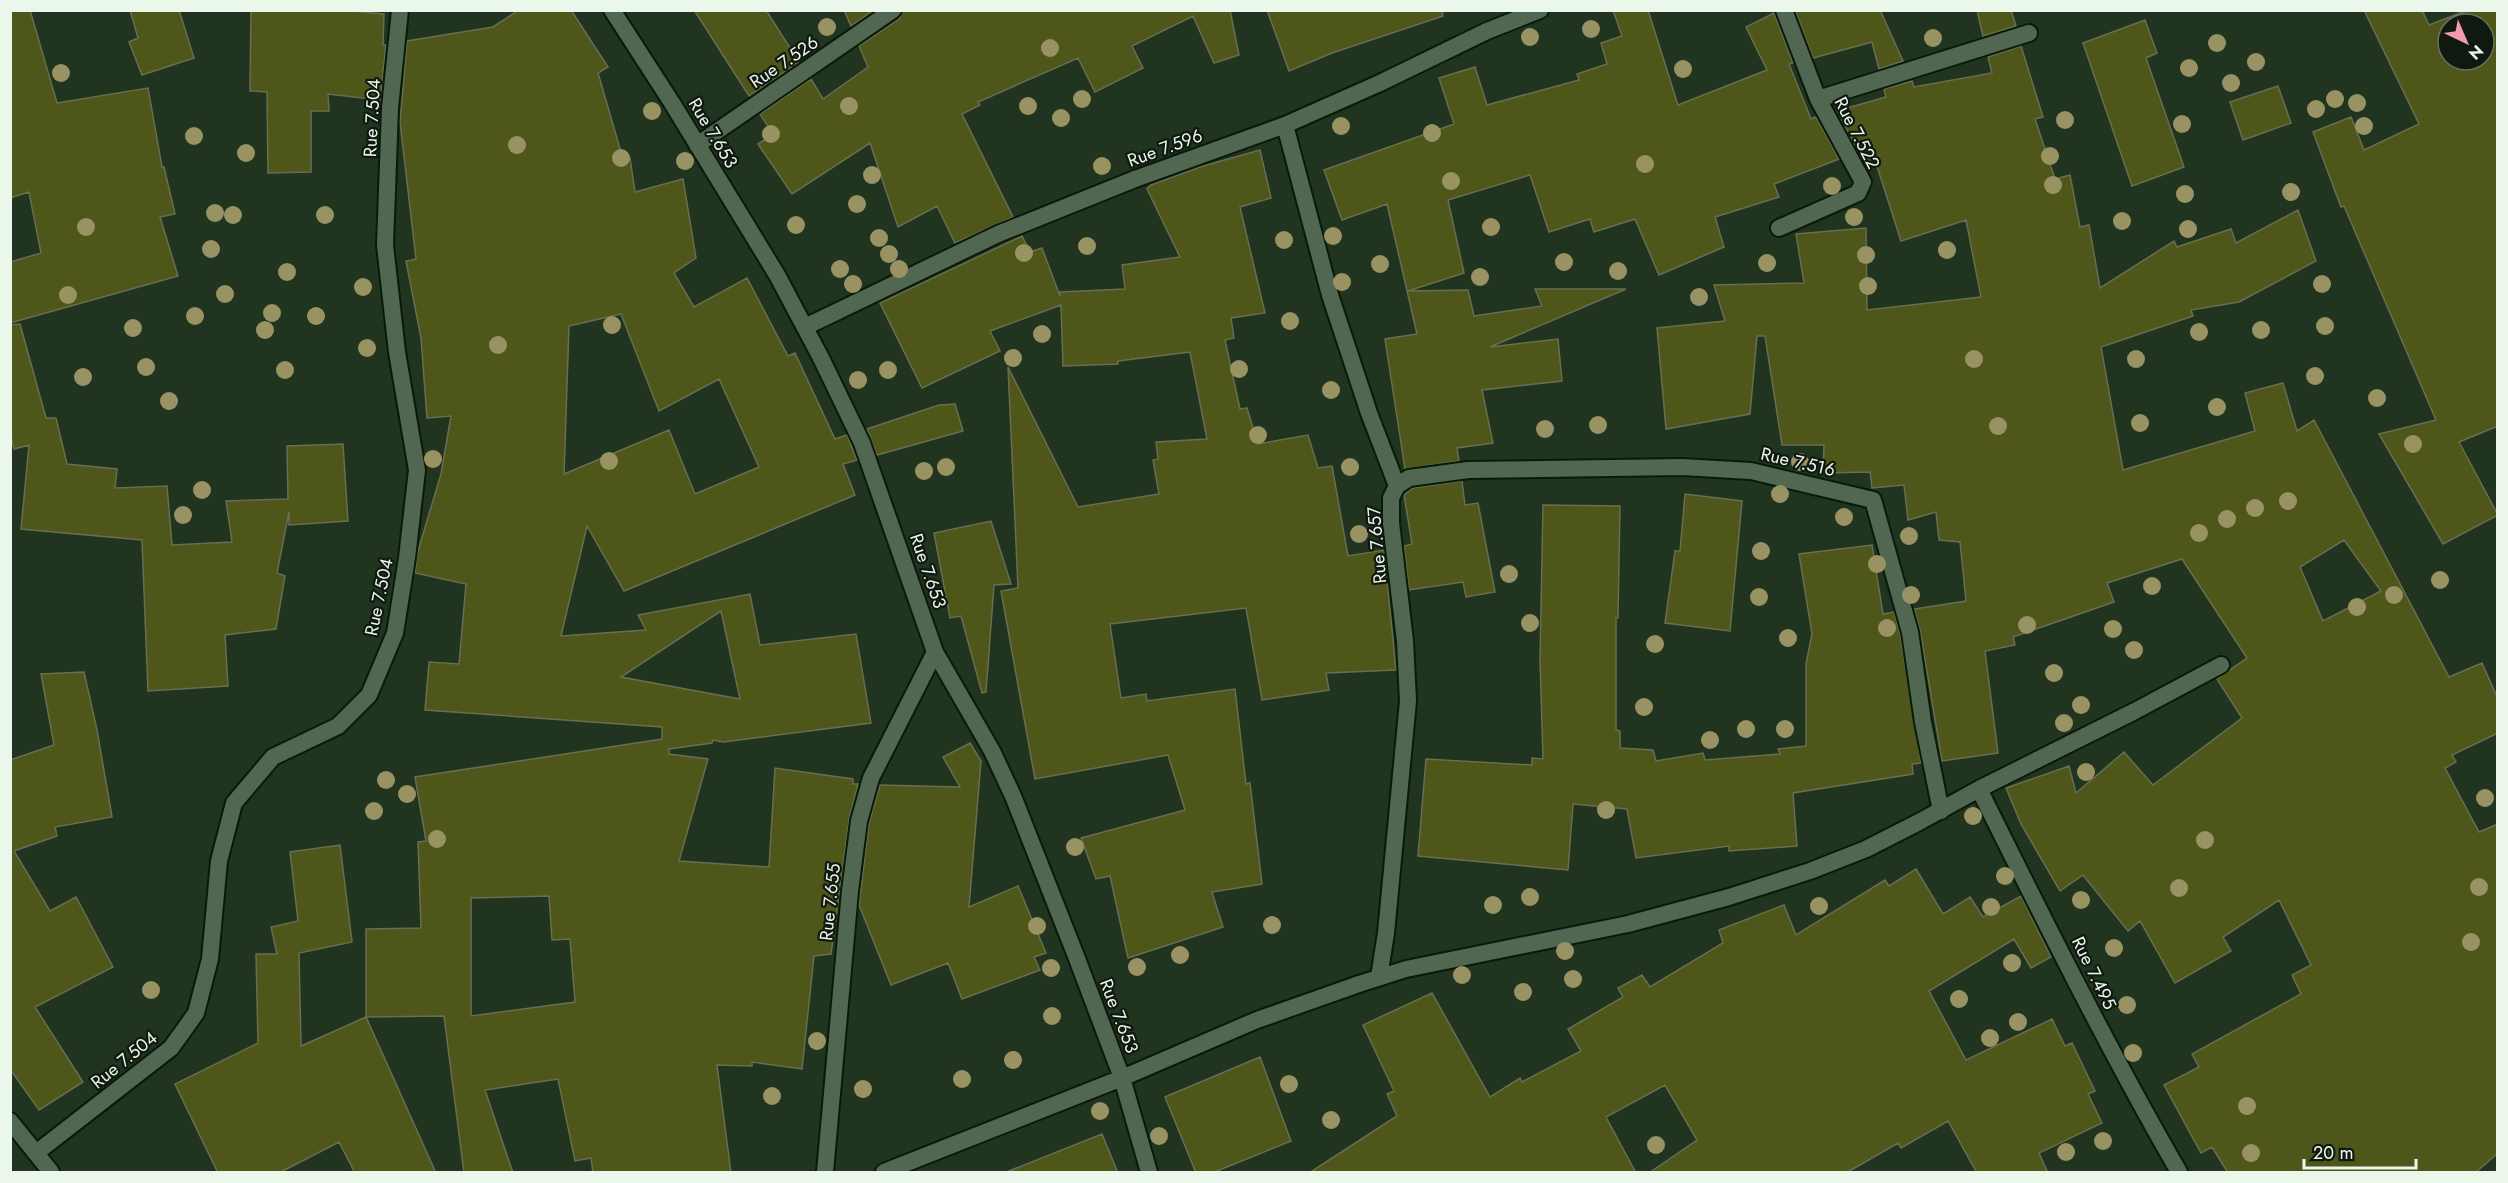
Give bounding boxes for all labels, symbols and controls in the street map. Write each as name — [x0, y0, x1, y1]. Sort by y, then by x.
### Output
north arrow — [2436, 12, 2496, 72]
street label: Rue 7.526 — [744, 29, 824, 95]
text: N — [2464, 40, 2489, 65]
street label: Rue 7.504 — [357, 78, 387, 158]
street label: Rue 7.522 — [1828, 92, 1886, 174]
street label: Rue 7.653 — [682, 93, 744, 173]
street label: Rue 7.596 — [1124, 122, 1206, 174]
street label: Rue 7.516 — [1758, 441, 1838, 483]
street label: Rue 7.657 — [1361, 505, 1393, 585]
street label: Rue 7.653 — [903, 530, 953, 612]
street label: Rue 7.504 — [358, 556, 400, 638]
street label: Rue 7.655 — [813, 862, 847, 942]
street label: Rue 7.495 — [2065, 932, 2123, 1014]
street label: Rue 7.653 — [1093, 975, 1145, 1057]
street label: Rue 7.504 — [85, 1025, 163, 1095]
scale bar — [2304, 1132, 2416, 1170]
text: 20 m — [2313, 1140, 2353, 1166]

